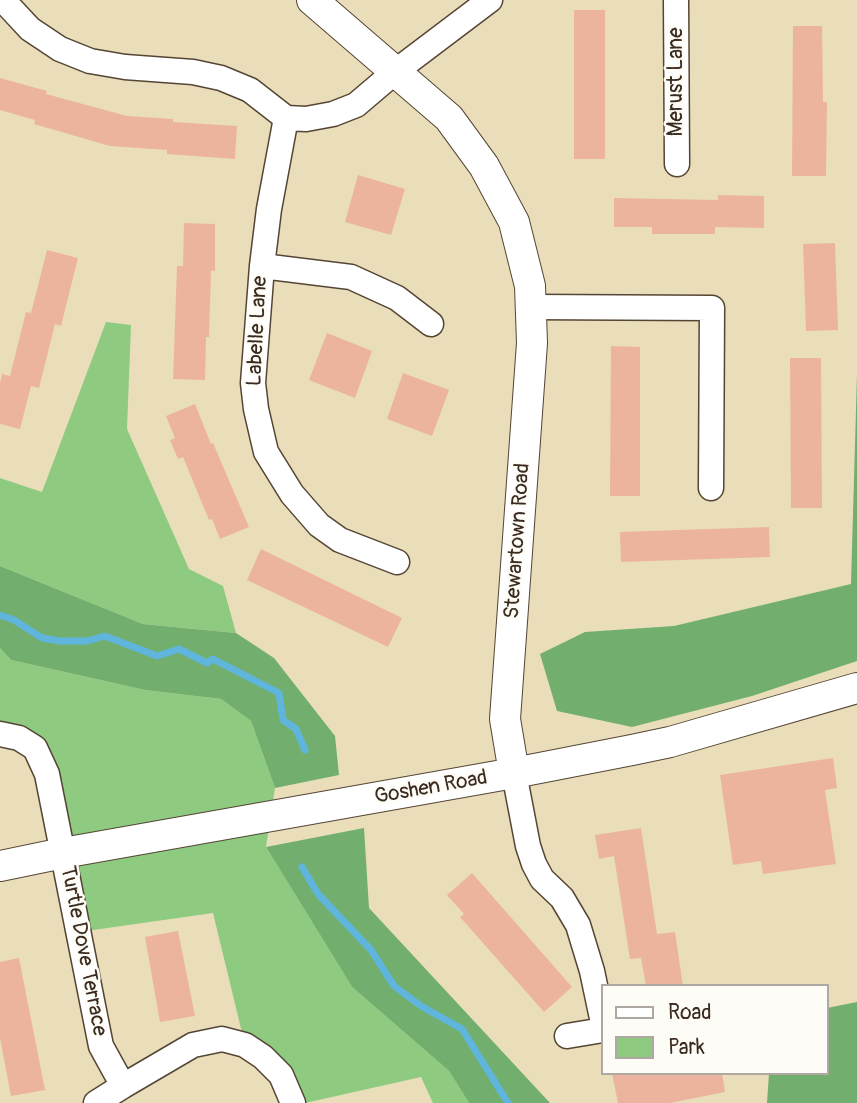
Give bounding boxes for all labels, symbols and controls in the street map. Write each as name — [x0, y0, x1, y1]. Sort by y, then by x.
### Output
street label: Merust Lane — [664, 27, 690, 137]
street label: Labelle Lane — [243, 275, 273, 387]
street label: Stewartown Road — [500, 462, 536, 620]
street label: Goshen Road — [373, 766, 489, 810]
street label: Turtle Dove Terrace — [54, 864, 112, 1038]
legend — [602, 984, 829, 1075]
text: Road — [668, 999, 712, 1026]
text: Park — [668, 1034, 705, 1061]

